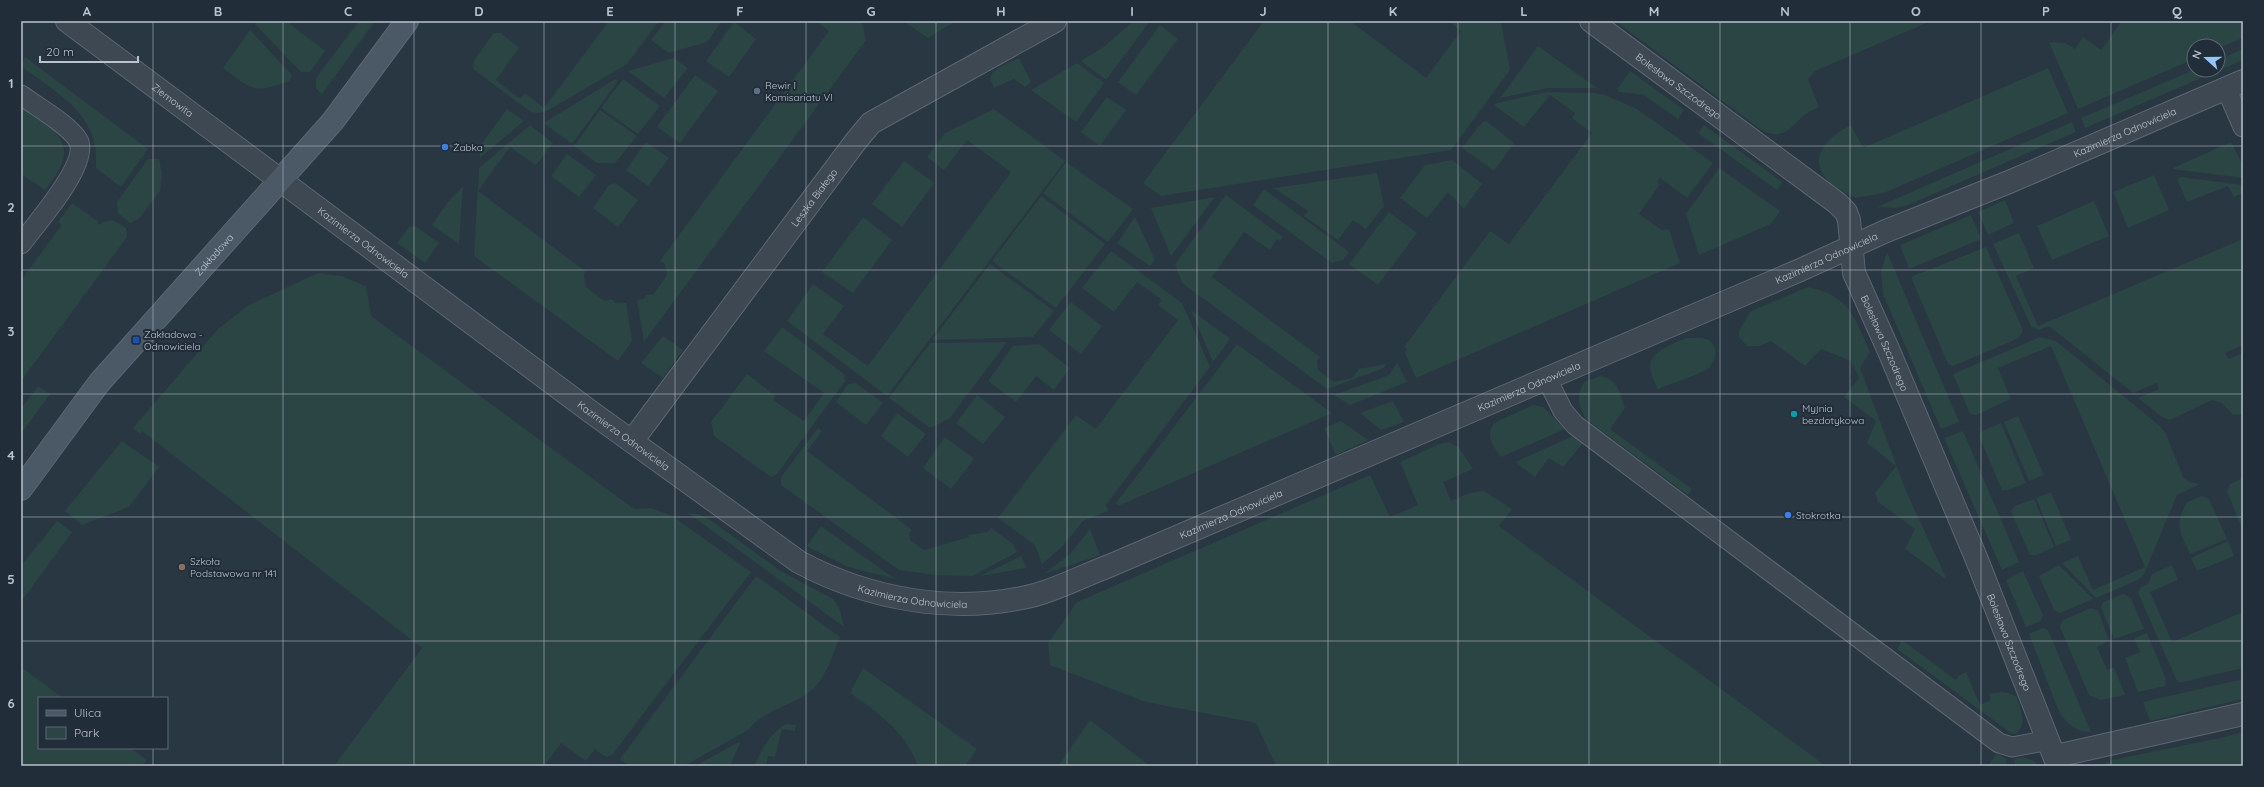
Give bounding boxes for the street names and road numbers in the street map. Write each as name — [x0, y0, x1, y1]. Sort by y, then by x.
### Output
street label: Bolesława Szczodrego — [1633, 50, 1724, 122]
street label: Ziemowita — [149, 80, 196, 120]
street label: Kazimierza Odnowiciela — [2071, 104, 2178, 160]
street label: Leszka Białego — [788, 166, 840, 229]
street label: Kazimierza Odnowiciela — [315, 204, 412, 281]
street label: Kazimierza Odnowiciela — [1773, 229, 1879, 287]
street label: Zakładowa — [192, 231, 236, 278]
street label: Bolesława Szczodrego — [1858, 293, 1911, 393]
street label: Kazimierza Odnowiciela — [1475, 359, 1582, 414]
street label: Kazimierza Odnowiciela — [575, 398, 672, 473]
street label: Kazimierza Odnowiciela — [1177, 486, 1284, 542]
street label: Kazimierza Odnowiciela — [856, 581, 967, 610]
street label: Bolesława Szczodrego — [1984, 592, 2034, 693]

